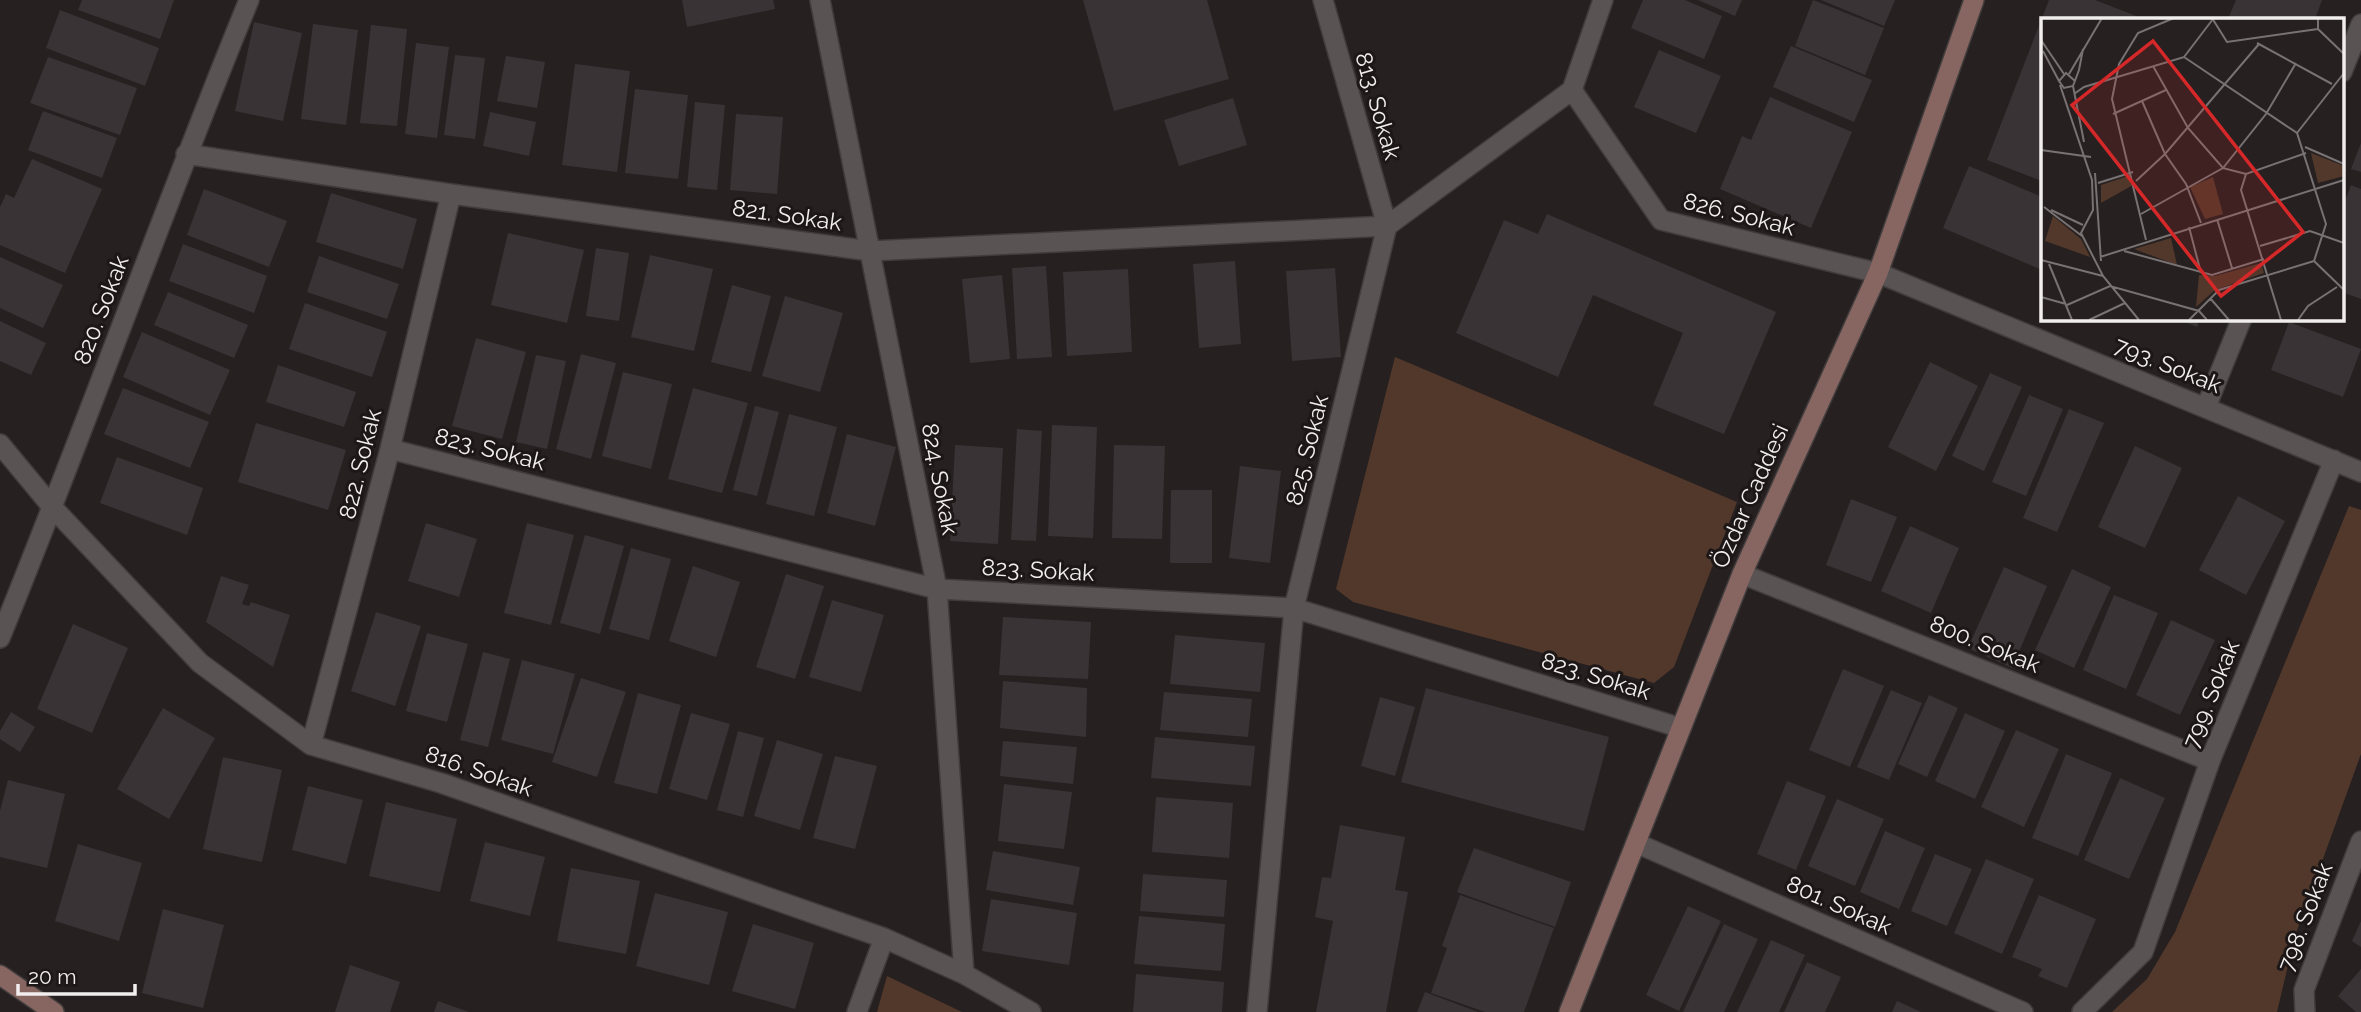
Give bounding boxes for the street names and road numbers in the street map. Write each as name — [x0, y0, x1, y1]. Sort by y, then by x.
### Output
street label: 813. Sokak — [1350, 49, 1407, 163]
street label: 826. Sokak — [1680, 187, 1798, 240]
street label: 821. Sokak — [731, 193, 844, 236]
street label: 820. Sokak — [67, 252, 134, 368]
street label: 793. Sokak — [2111, 331, 2226, 398]
street label: 825. Sokak — [1280, 392, 1333, 508]
street label: 822. Sokak — [333, 406, 386, 522]
street label: Özdar Caddesi — [1706, 419, 1793, 572]
street label: 824. Sokak — [916, 421, 965, 537]
street label: 823. Sokak — [432, 422, 548, 475]
street label: 823. Sokak — [981, 553, 1095, 586]
street label: 800. Sokak — [1926, 609, 2044, 678]
street label: 799. Sokak — [2177, 636, 2244, 752]
street label: 823. Sokak — [1538, 646, 1654, 705]
street label: 816. Sokak — [422, 740, 537, 802]
street label: 798. Sokak — [2271, 859, 2338, 975]
street label: 801. Sokak — [1782, 869, 1896, 940]

